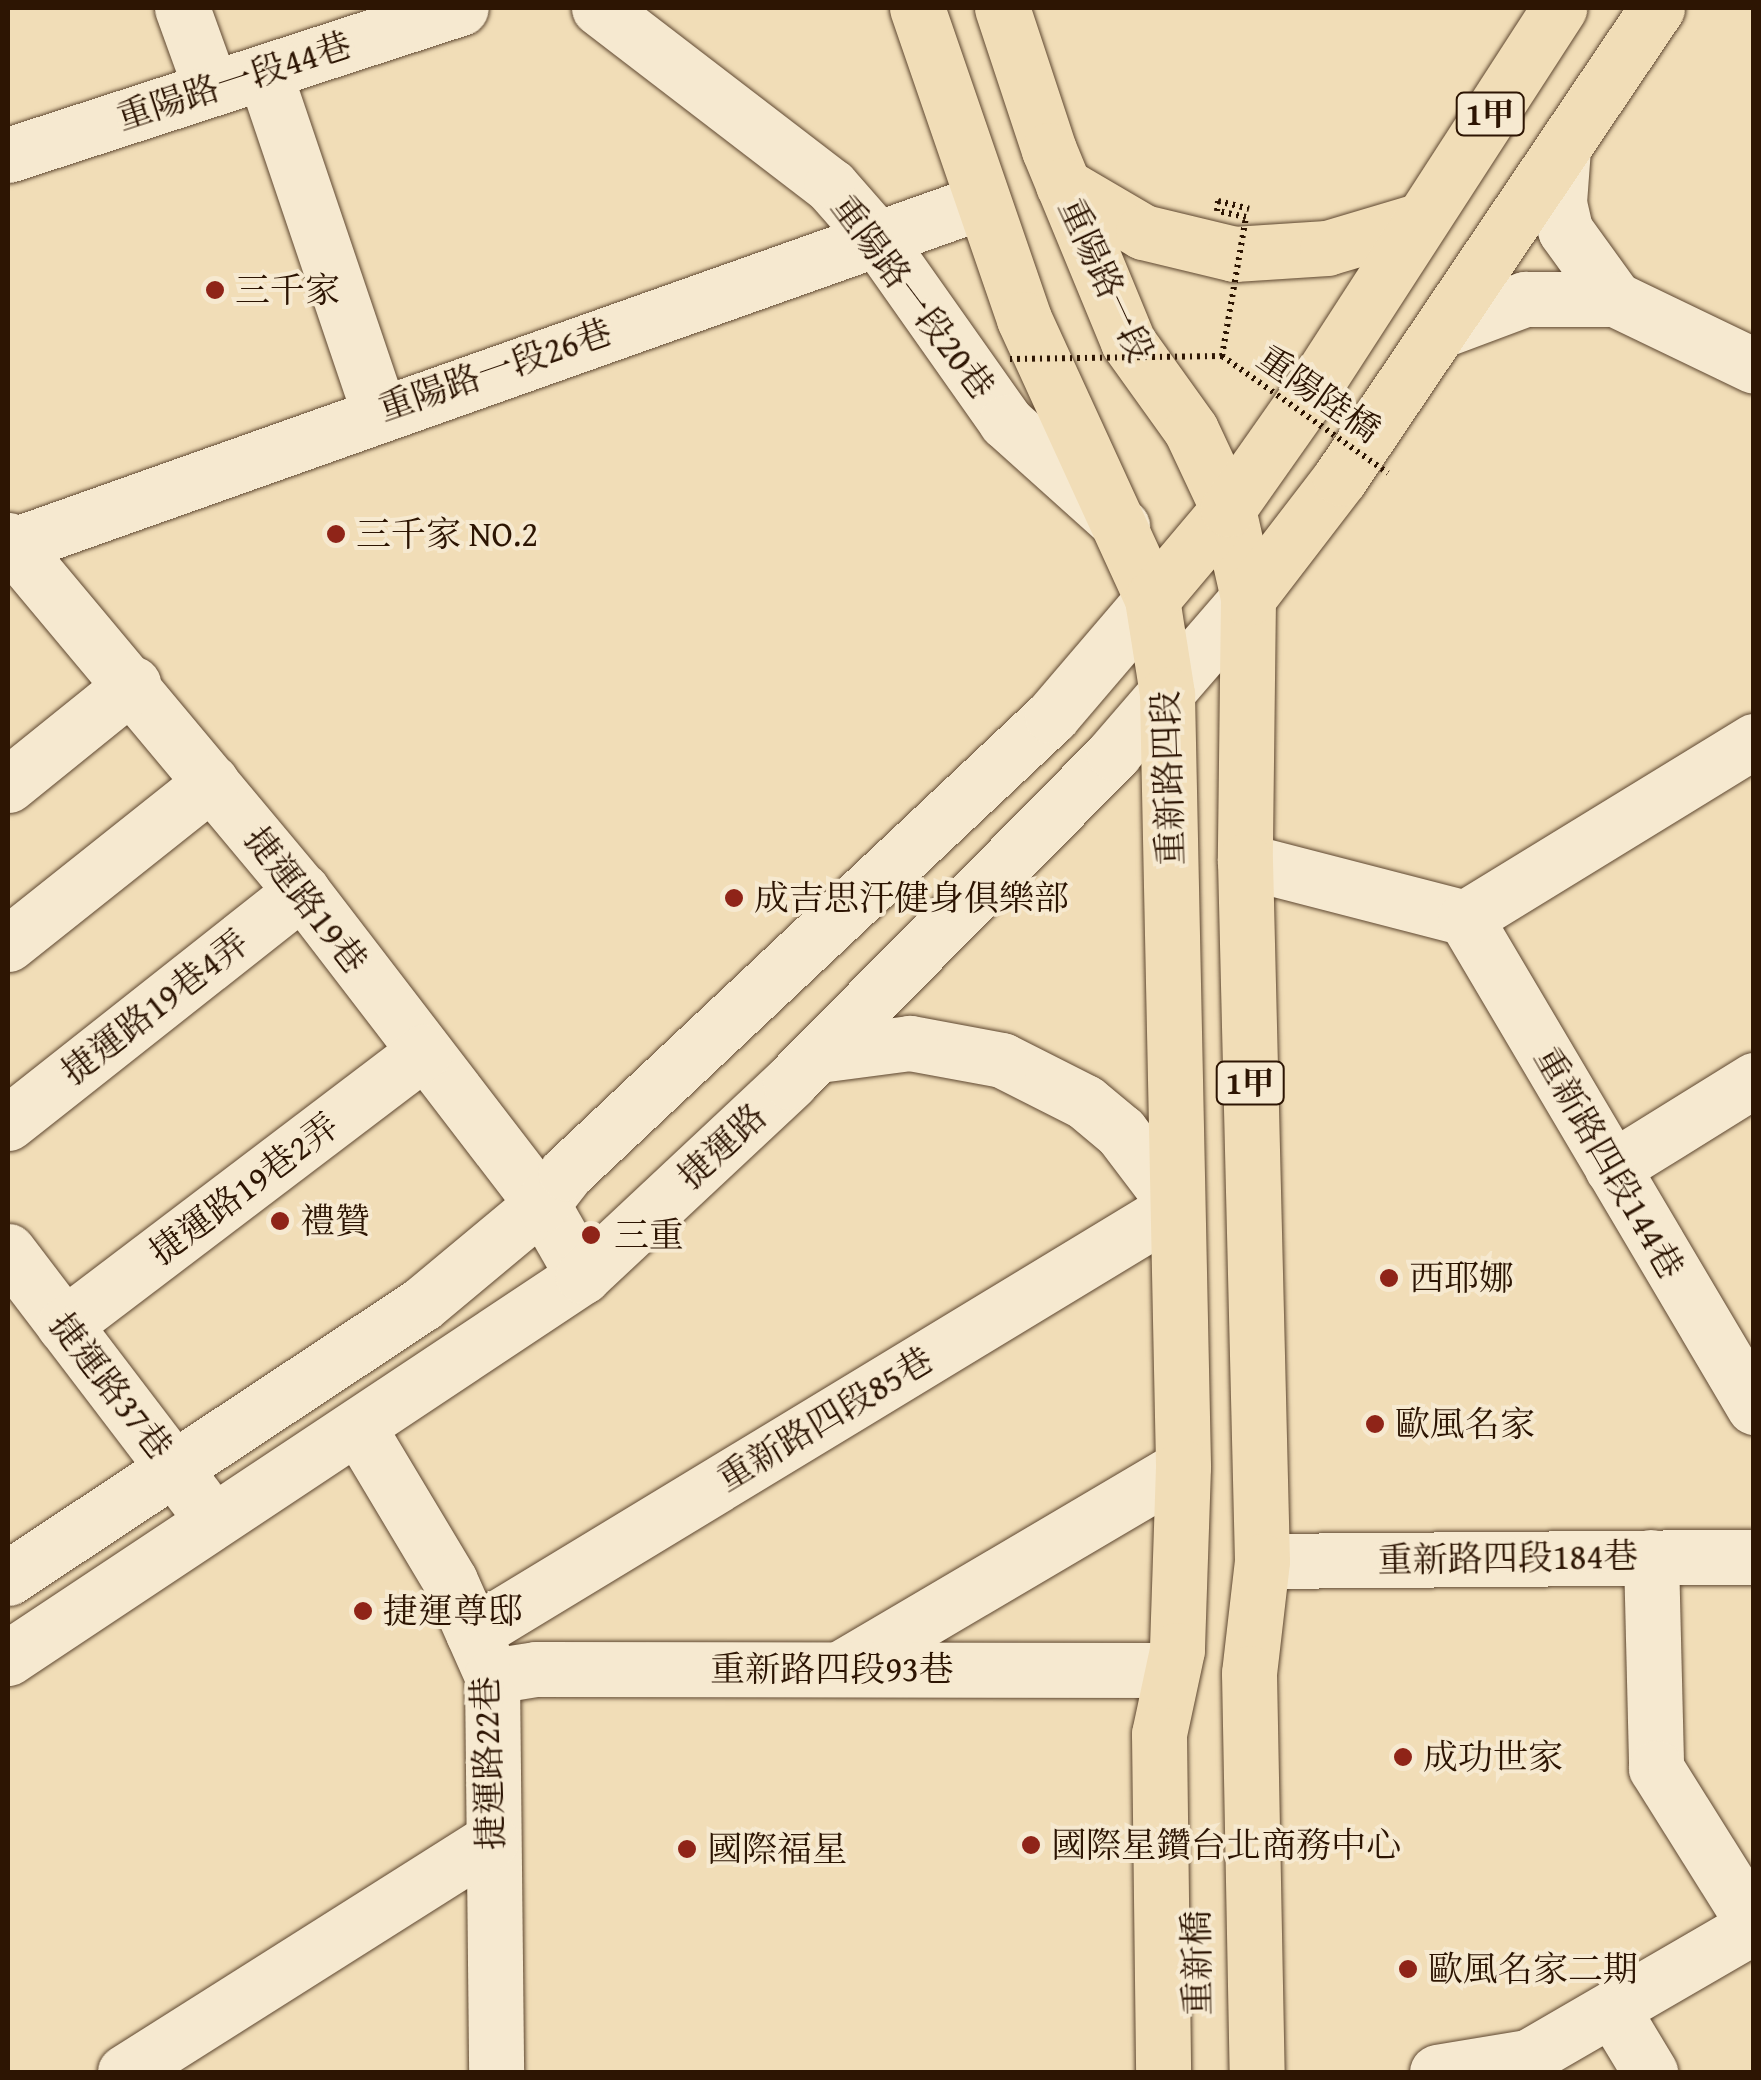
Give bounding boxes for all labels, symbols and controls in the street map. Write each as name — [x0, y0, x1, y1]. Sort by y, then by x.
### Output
street label: 重陽路一段44巷 — [112, 23, 356, 139]
road number: 1甲 — [1455, 87, 1525, 141]
street label: 重陽路一段20巷 — [823, 187, 1003, 407]
street label: 重陽路一段 — [1050, 192, 1162, 368]
place label: 三千家 — [235, 269, 340, 311]
marker: 三千家 — [204, 279, 226, 301]
street label: 重陽路一段26巷 — [373, 310, 617, 430]
street label: 重陽陸橋 — [1250, 337, 1388, 451]
place label: 三千家 NO.2 — [356, 513, 538, 555]
marker: 三千家 NO.2 — [325, 523, 347, 545]
street label: 重新路四段 — [1144, 690, 1192, 866]
street label: 捷運路19巷 — [236, 819, 376, 981]
place label: 成吉思汗健身俱樂部 — [754, 877, 1069, 919]
marker: 成吉思汗健身俱樂部 — [723, 887, 745, 909]
street label: 捷運路19巷4弄 — [53, 921, 257, 1093]
street label: 重新路四段144巷 — [1526, 1040, 1692, 1286]
road number: 1甲 — [1215, 1056, 1285, 1110]
street label: 捷運路 — [669, 1095, 775, 1197]
street label: 捷運路19巷2弄 — [141, 1104, 347, 1274]
place label: 禮贊 — [300, 1200, 370, 1242]
marker: 禮贊 — [269, 1210, 291, 1232]
place label: 三重 — [614, 1214, 684, 1256]
marker: 三重 — [578, 1222, 604, 1248]
place label: 西耶娜 — [1409, 1257, 1514, 1299]
marker: 西耶娜 — [1378, 1267, 1400, 1289]
street label: 捷運路37巷 — [41, 1305, 181, 1467]
street label: 重新路四段85巷 — [710, 1338, 940, 1500]
place label: 歐風名家 — [1395, 1403, 1535, 1445]
marker: 歐風名家 — [1364, 1413, 1386, 1435]
street label: 重新路四段184巷 — [1377, 1535, 1639, 1581]
place label: 捷運尊邸 — [383, 1590, 523, 1632]
marker: 捷運尊邸 — [352, 1600, 374, 1622]
street label: 重新路四段93巷 — [710, 1648, 954, 1690]
street label: 捷運路22巷 — [464, 1675, 512, 1851]
place label: 成功世家 — [1423, 1736, 1563, 1778]
marker: 成功世家 — [1392, 1746, 1414, 1768]
place label: 國際星鑽台北商務中心 — [1051, 1824, 1401, 1866]
place label: 國際福星 — [707, 1828, 847, 1870]
marker: 國際星鑽台北商務中心 — [1020, 1834, 1042, 1856]
marker: 國際福星 — [676, 1838, 698, 1860]
street label: 重新橋 — [1175, 1910, 1219, 2016]
place label: 歐風名家二期 — [1428, 1948, 1638, 1990]
marker: 歐風名家二期 — [1397, 1958, 1419, 1980]

